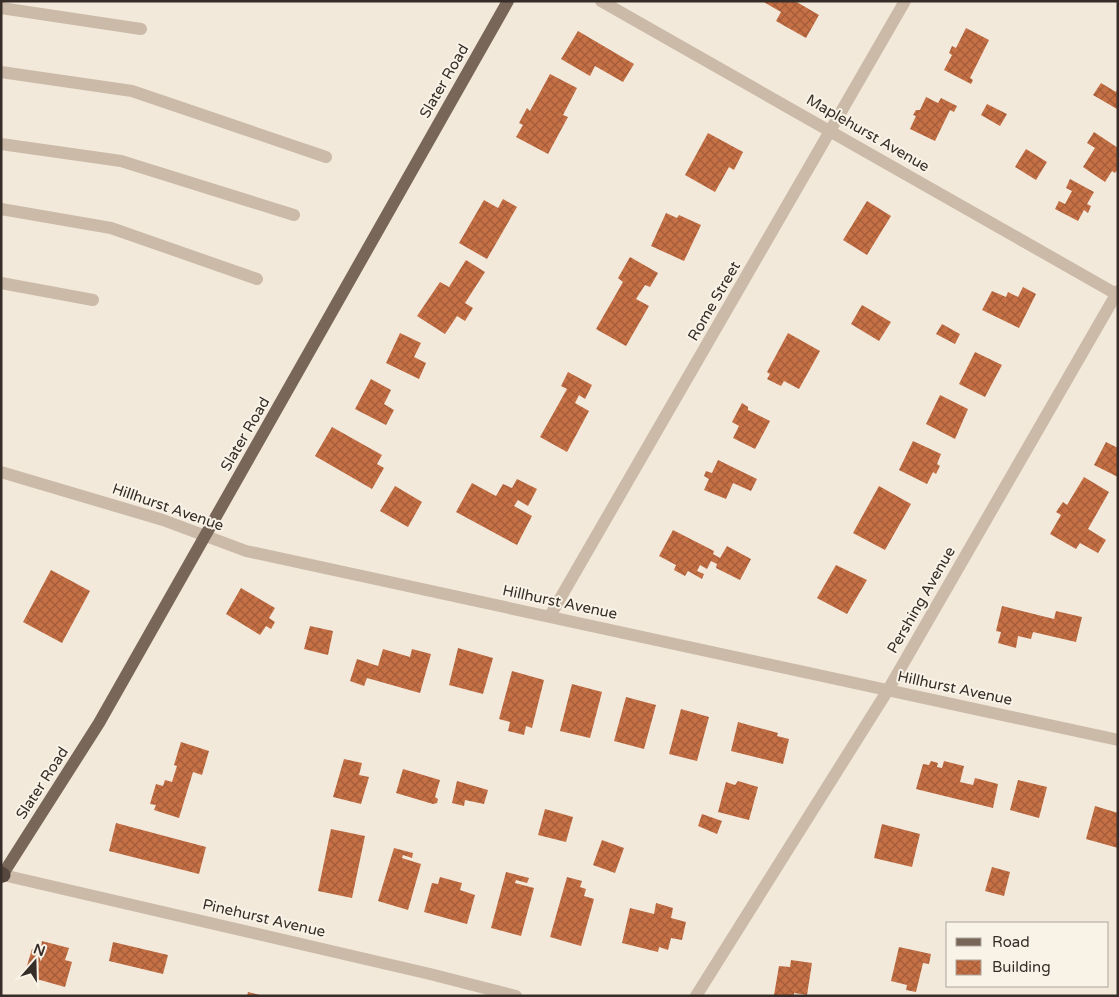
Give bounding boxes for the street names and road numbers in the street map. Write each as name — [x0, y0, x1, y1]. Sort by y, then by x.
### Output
street label: Slater Road — [416, 41, 472, 121]
street label: Maplehurst Avenue — [803, 90, 933, 176]
street label: Rome Street — [684, 258, 744, 344]
street label: Slater Road — [217, 394, 273, 474]
street label: Hillhurst Avenue — [110, 479, 226, 535]
street label: Pershing Avenue — [883, 543, 959, 657]
street label: Hillhurst Avenue — [501, 581, 619, 623]
street label: Hillhurst Avenue — [896, 667, 1014, 709]
street label: Slater Road — [12, 743, 72, 823]
street label: Pinehurst Avenue — [201, 895, 327, 941]

